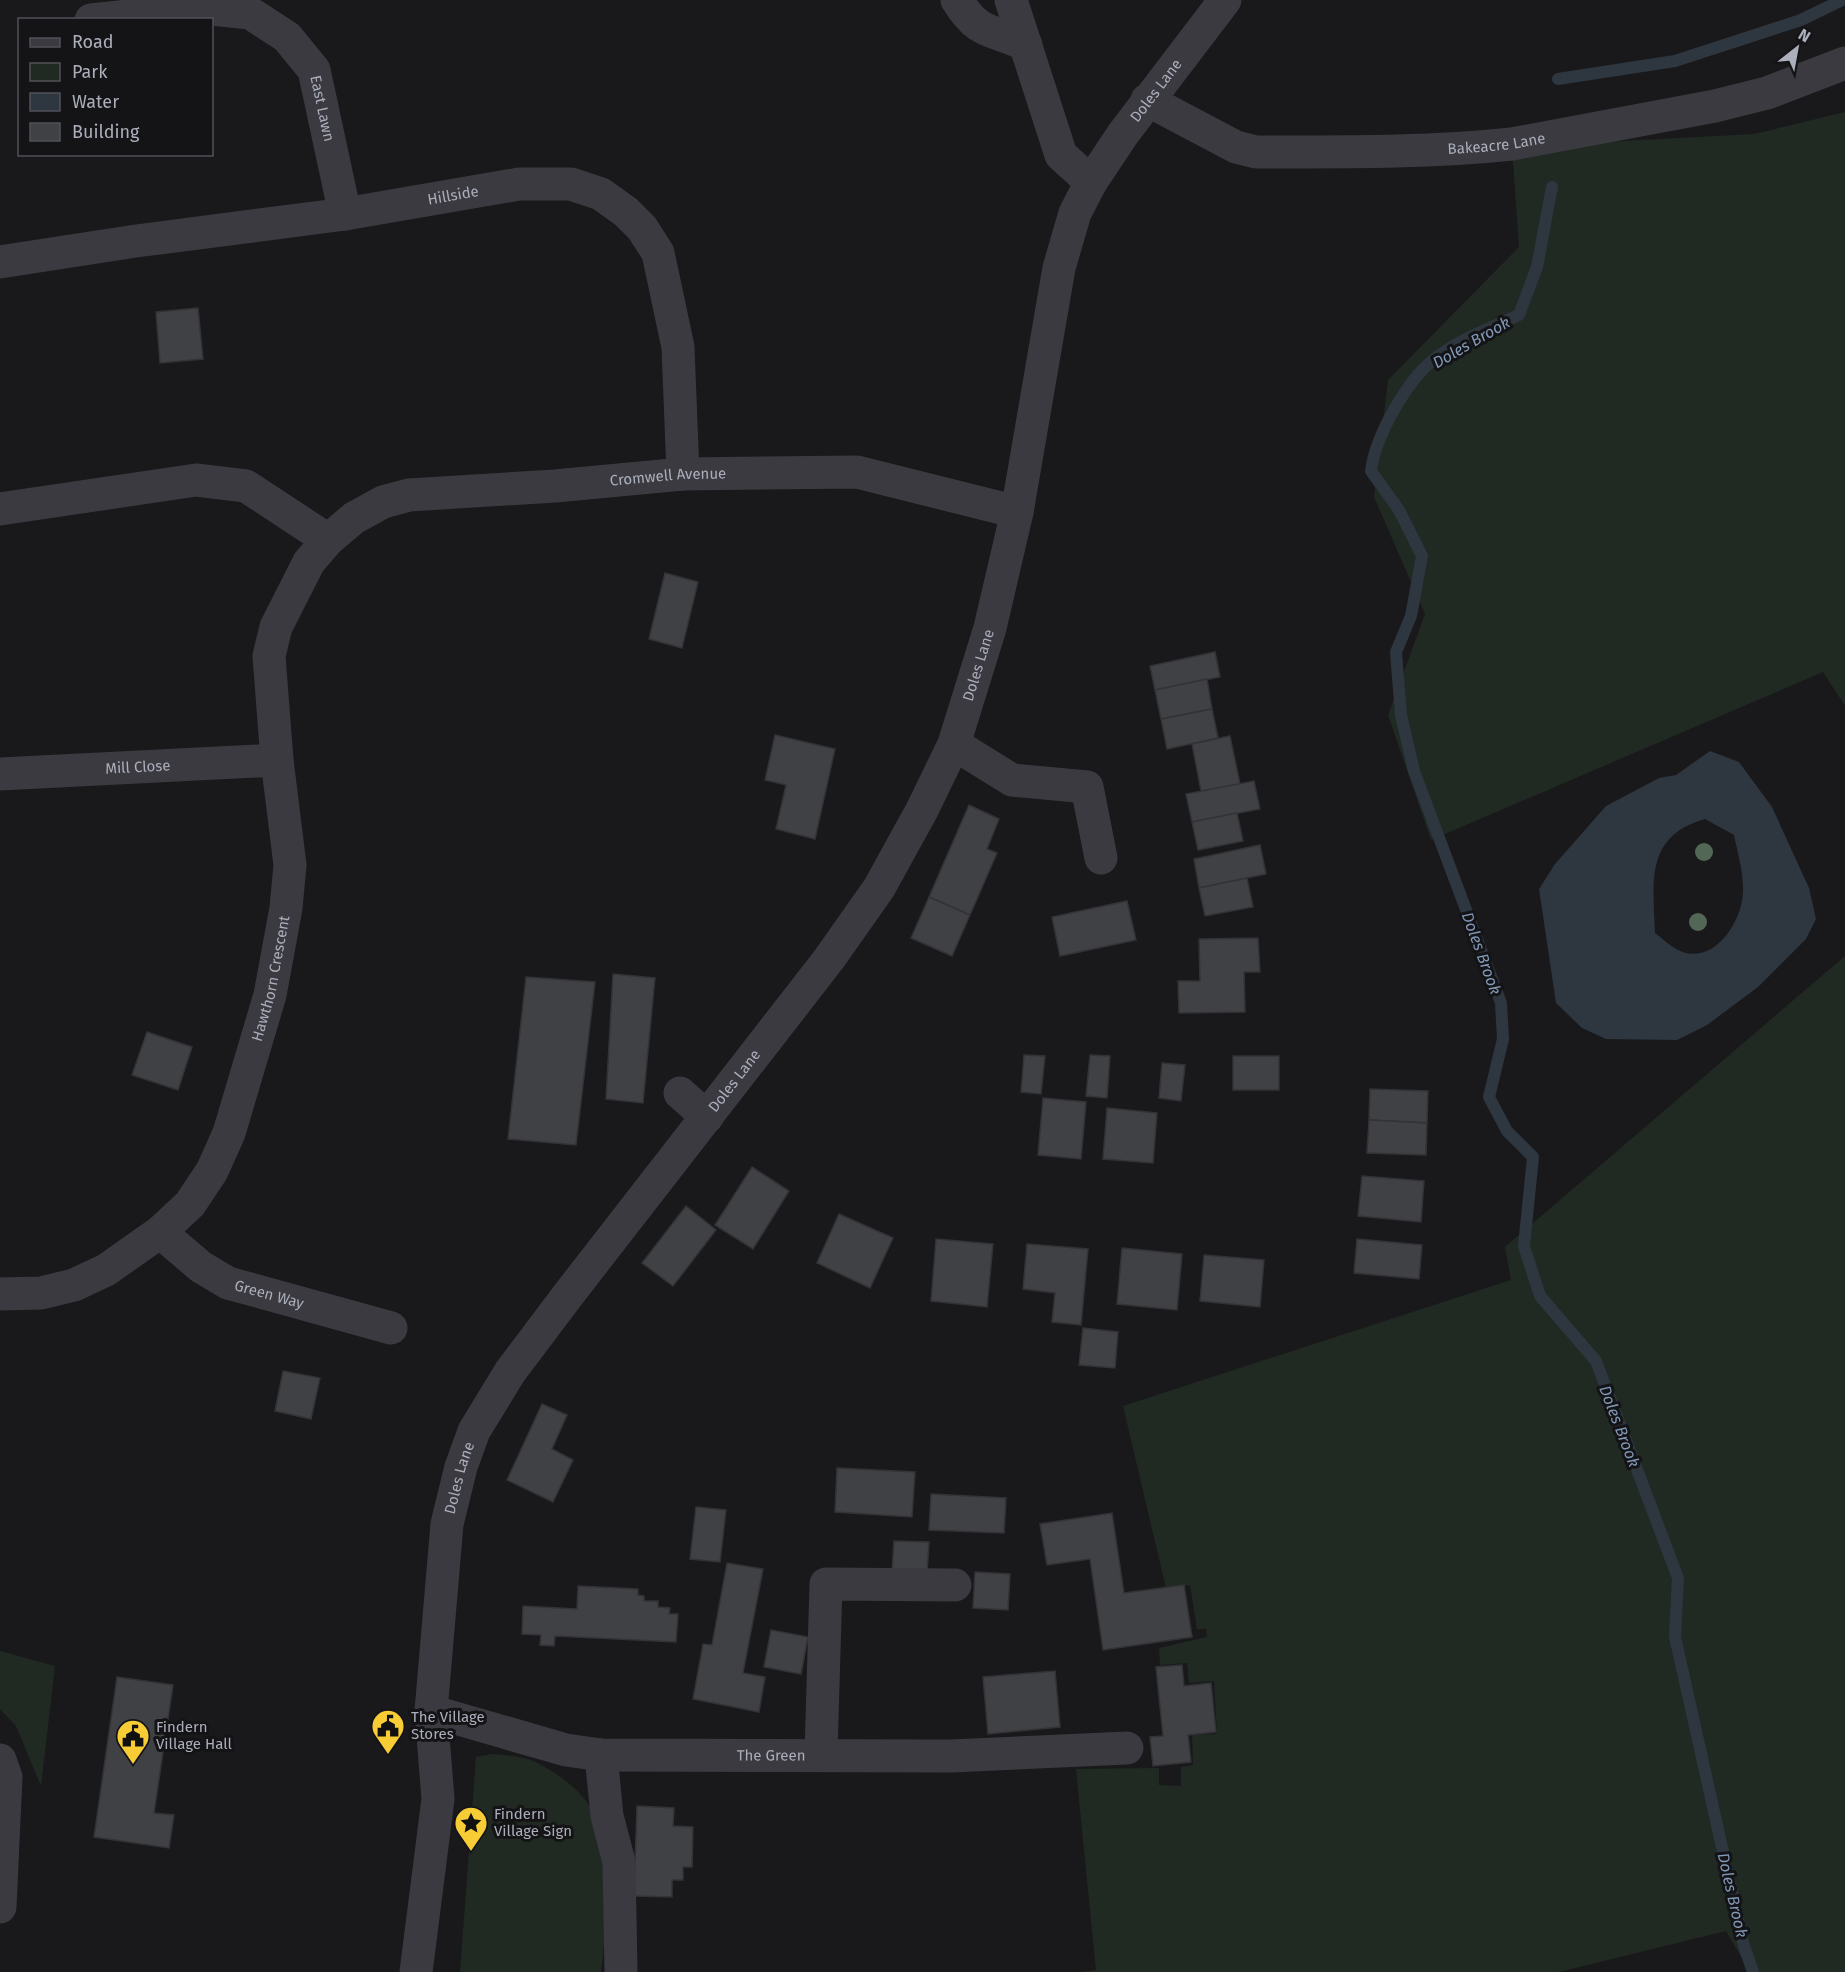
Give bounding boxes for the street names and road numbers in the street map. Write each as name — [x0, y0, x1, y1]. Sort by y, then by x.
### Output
street label: Doles Lane — [1126, 56, 1186, 126]
street label: East Lawn — [306, 74, 338, 143]
street label: Bakeacre Lane — [1447, 129, 1547, 158]
street label: Hillside — [426, 182, 480, 209]
street label: Cromwell Avenue — [609, 465, 726, 490]
street label: Doles Lane — [959, 627, 998, 703]
street label: Mill Close — [105, 756, 171, 778]
street label: Hawthorn Crescent — [248, 913, 294, 1044]
street label: Doles Lane — [704, 1046, 764, 1116]
street label: Green Way — [232, 1276, 306, 1313]
street label: Doles Lane — [441, 1439, 478, 1516]
street label: The Green — [737, 1746, 806, 1765]

